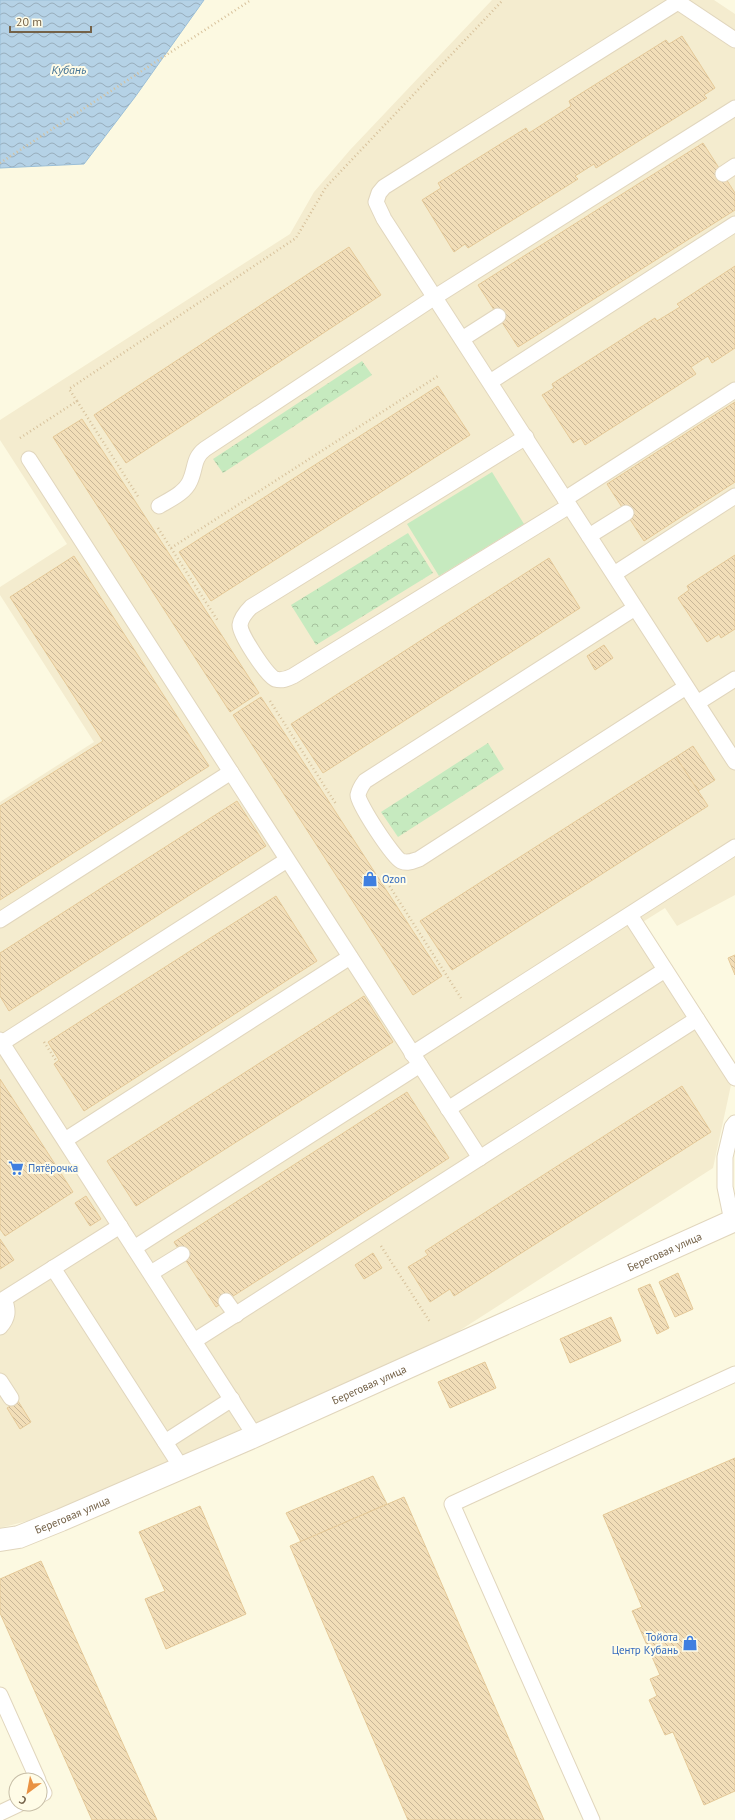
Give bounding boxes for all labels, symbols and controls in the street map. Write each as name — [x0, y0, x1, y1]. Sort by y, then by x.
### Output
scale bar — [10, 8, 91, 34]
text: 20 m — [16, 14, 42, 29]
water label: Кубань — [52, 62, 87, 77]
shop icon: Ozon — [361, 870, 379, 888]
place label: Ozon — [382, 872, 406, 886]
supermarket icon: Пятёрочка — [7, 1159, 25, 1177]
place label: Пятёрочка — [28, 1161, 78, 1175]
street label: Береговая улица — [625, 1229, 704, 1275]
street label: Береговая улица — [330, 1362, 408, 1408]
street label: Береговая улица — [33, 1493, 112, 1537]
place label: Тойота Центр Кубань — [612, 1630, 678, 1657]
shop icon: Тойота Центр Кубань — [681, 1634, 699, 1652]
north arrow — [8, 1772, 48, 1812]
text: С — [16, 1793, 29, 1808]

